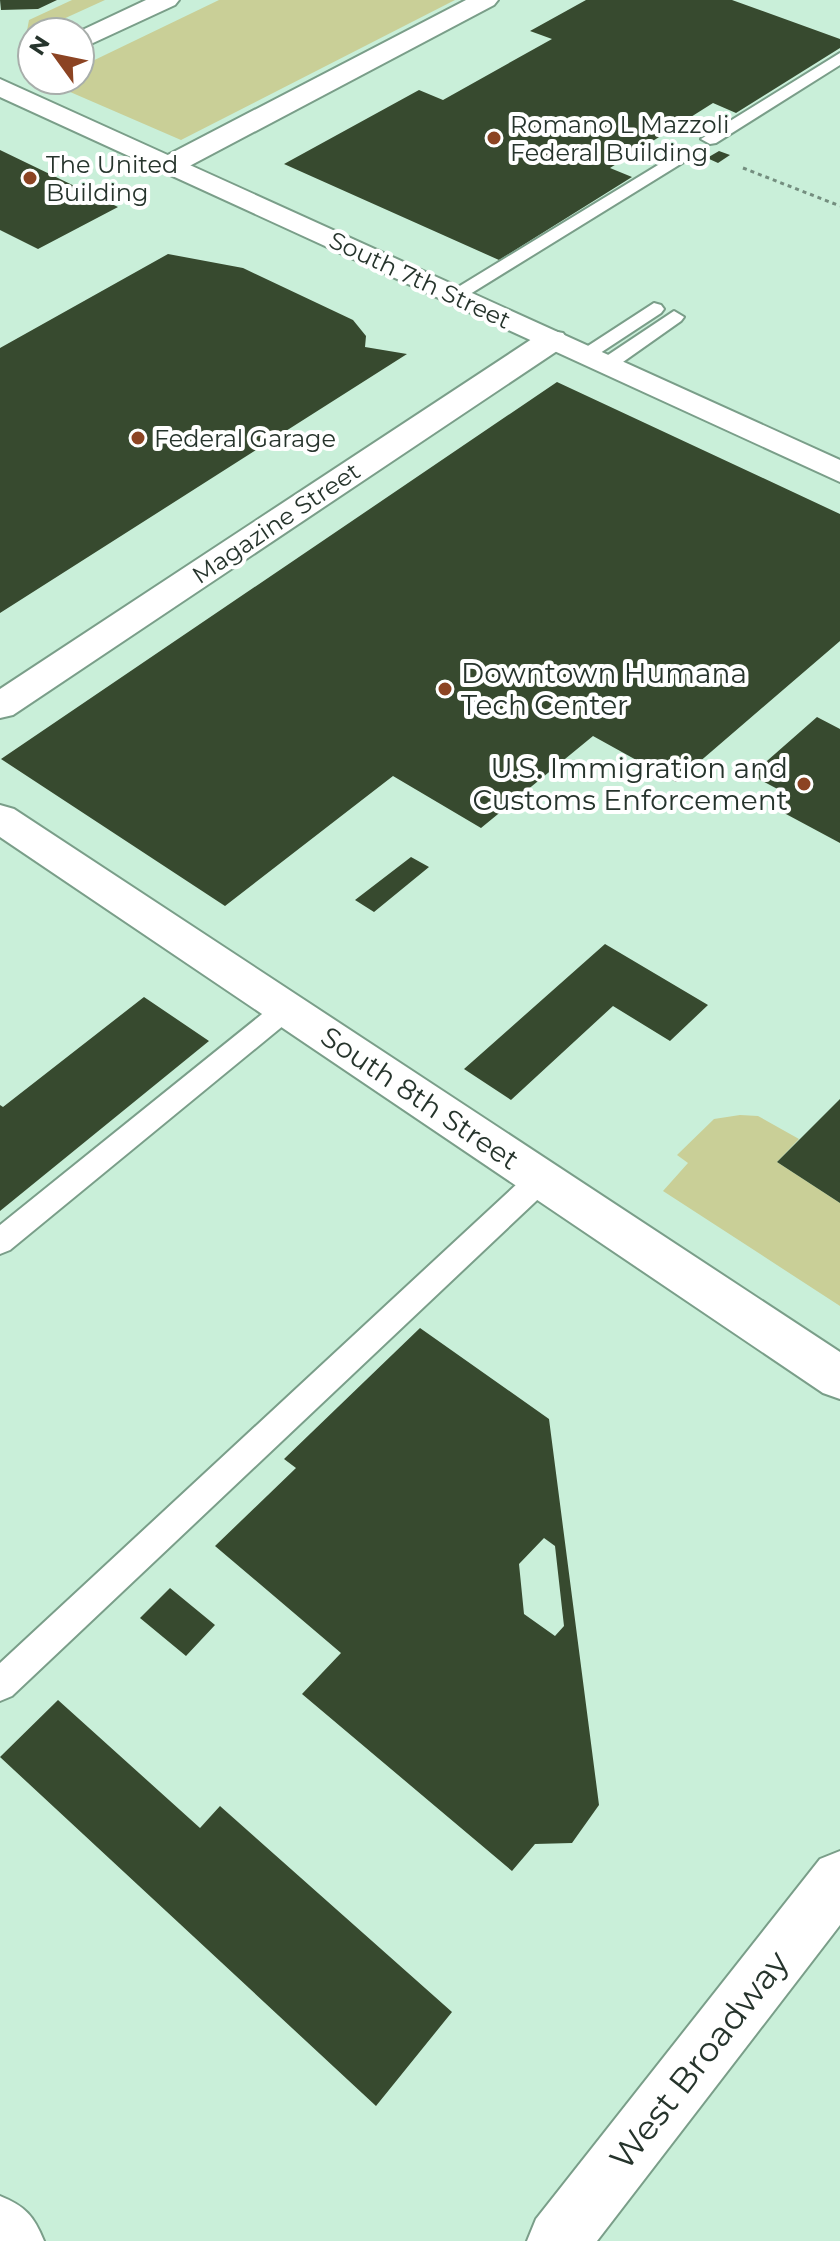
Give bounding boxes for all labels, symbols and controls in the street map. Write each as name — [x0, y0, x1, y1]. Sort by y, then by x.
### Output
north arrow — [16, 16, 96, 96]
text: N — [23, 31, 56, 60]
place label: Romano L Mazzoli Federal Building — [510, 110, 729, 167]
marker: Romano L Mazzoli Federal Building — [485, 129, 503, 147]
place label: The United Building — [46, 150, 178, 207]
marker: The United Building — [21, 169, 39, 187]
street label: South 7th Street — [325, 225, 516, 335]
place label: Federal Garage — [154, 424, 336, 453]
marker: Federal Garage — [129, 429, 147, 447]
street label: Magazine Street — [187, 456, 366, 590]
place label: Downtown Humana Tech Center — [461, 656, 747, 722]
marker: Downtown Humana Tech Center — [436, 680, 454, 698]
place label: U.S. Immigration and Customs Enforcement — [472, 751, 788, 817]
marker: U.S. Immigration and Customs Enforcement — [795, 775, 813, 793]
street label: South 8th Street — [315, 1019, 525, 1177]
street label: West Broadway — [601, 1942, 798, 2178]

